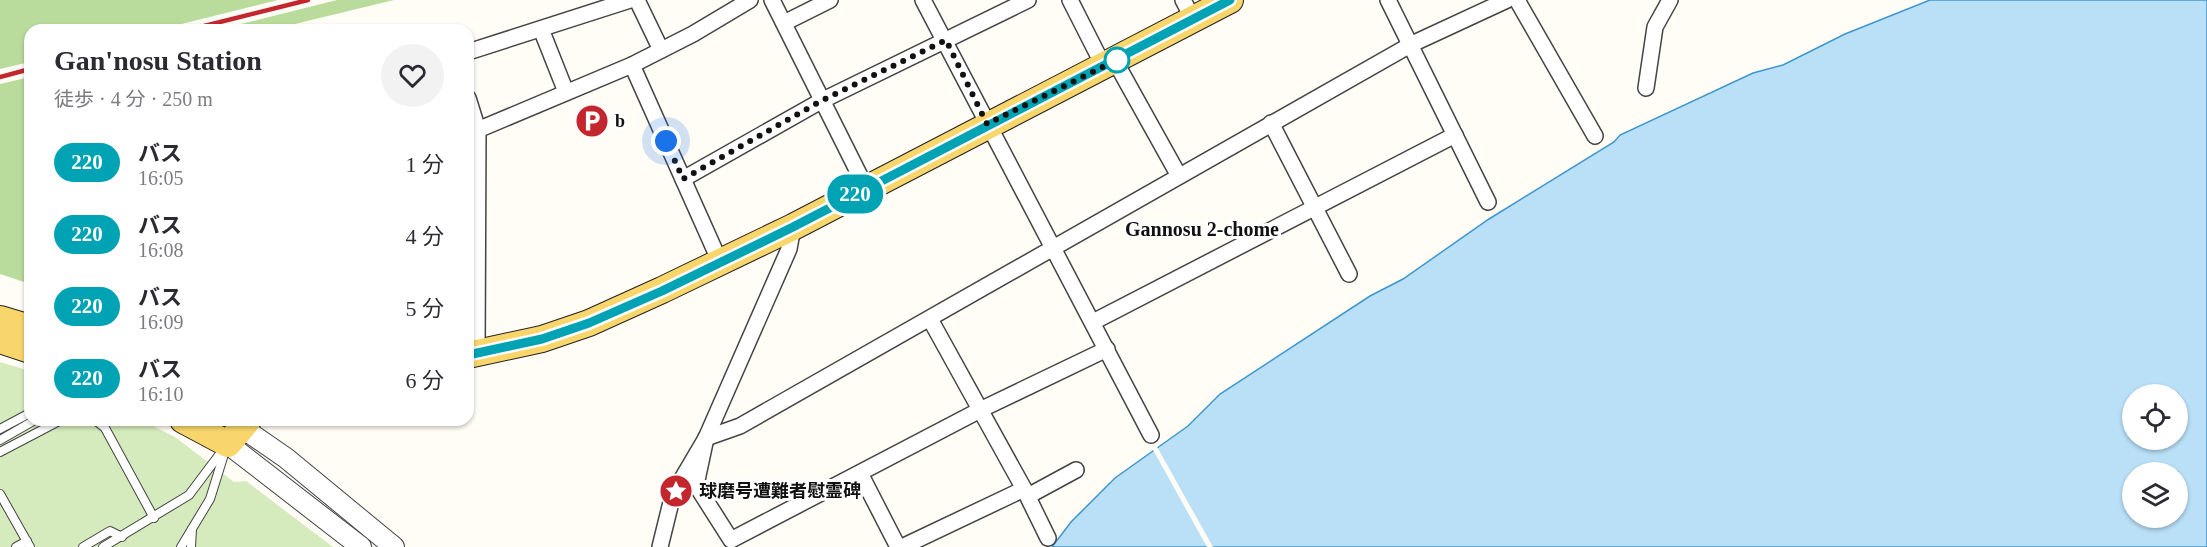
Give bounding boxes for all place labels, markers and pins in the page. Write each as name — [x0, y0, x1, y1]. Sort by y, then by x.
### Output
unlabelled marker — [1104, 47, 1130, 73]
parking icon: b — [574, 103, 610, 139]
place label: b — [615, 111, 625, 131]
place icon: 球磨号遭難者慰霊碑 — [658, 473, 694, 509]
place label: 球磨号遭難者慰霊碑 — [699, 481, 861, 501]

